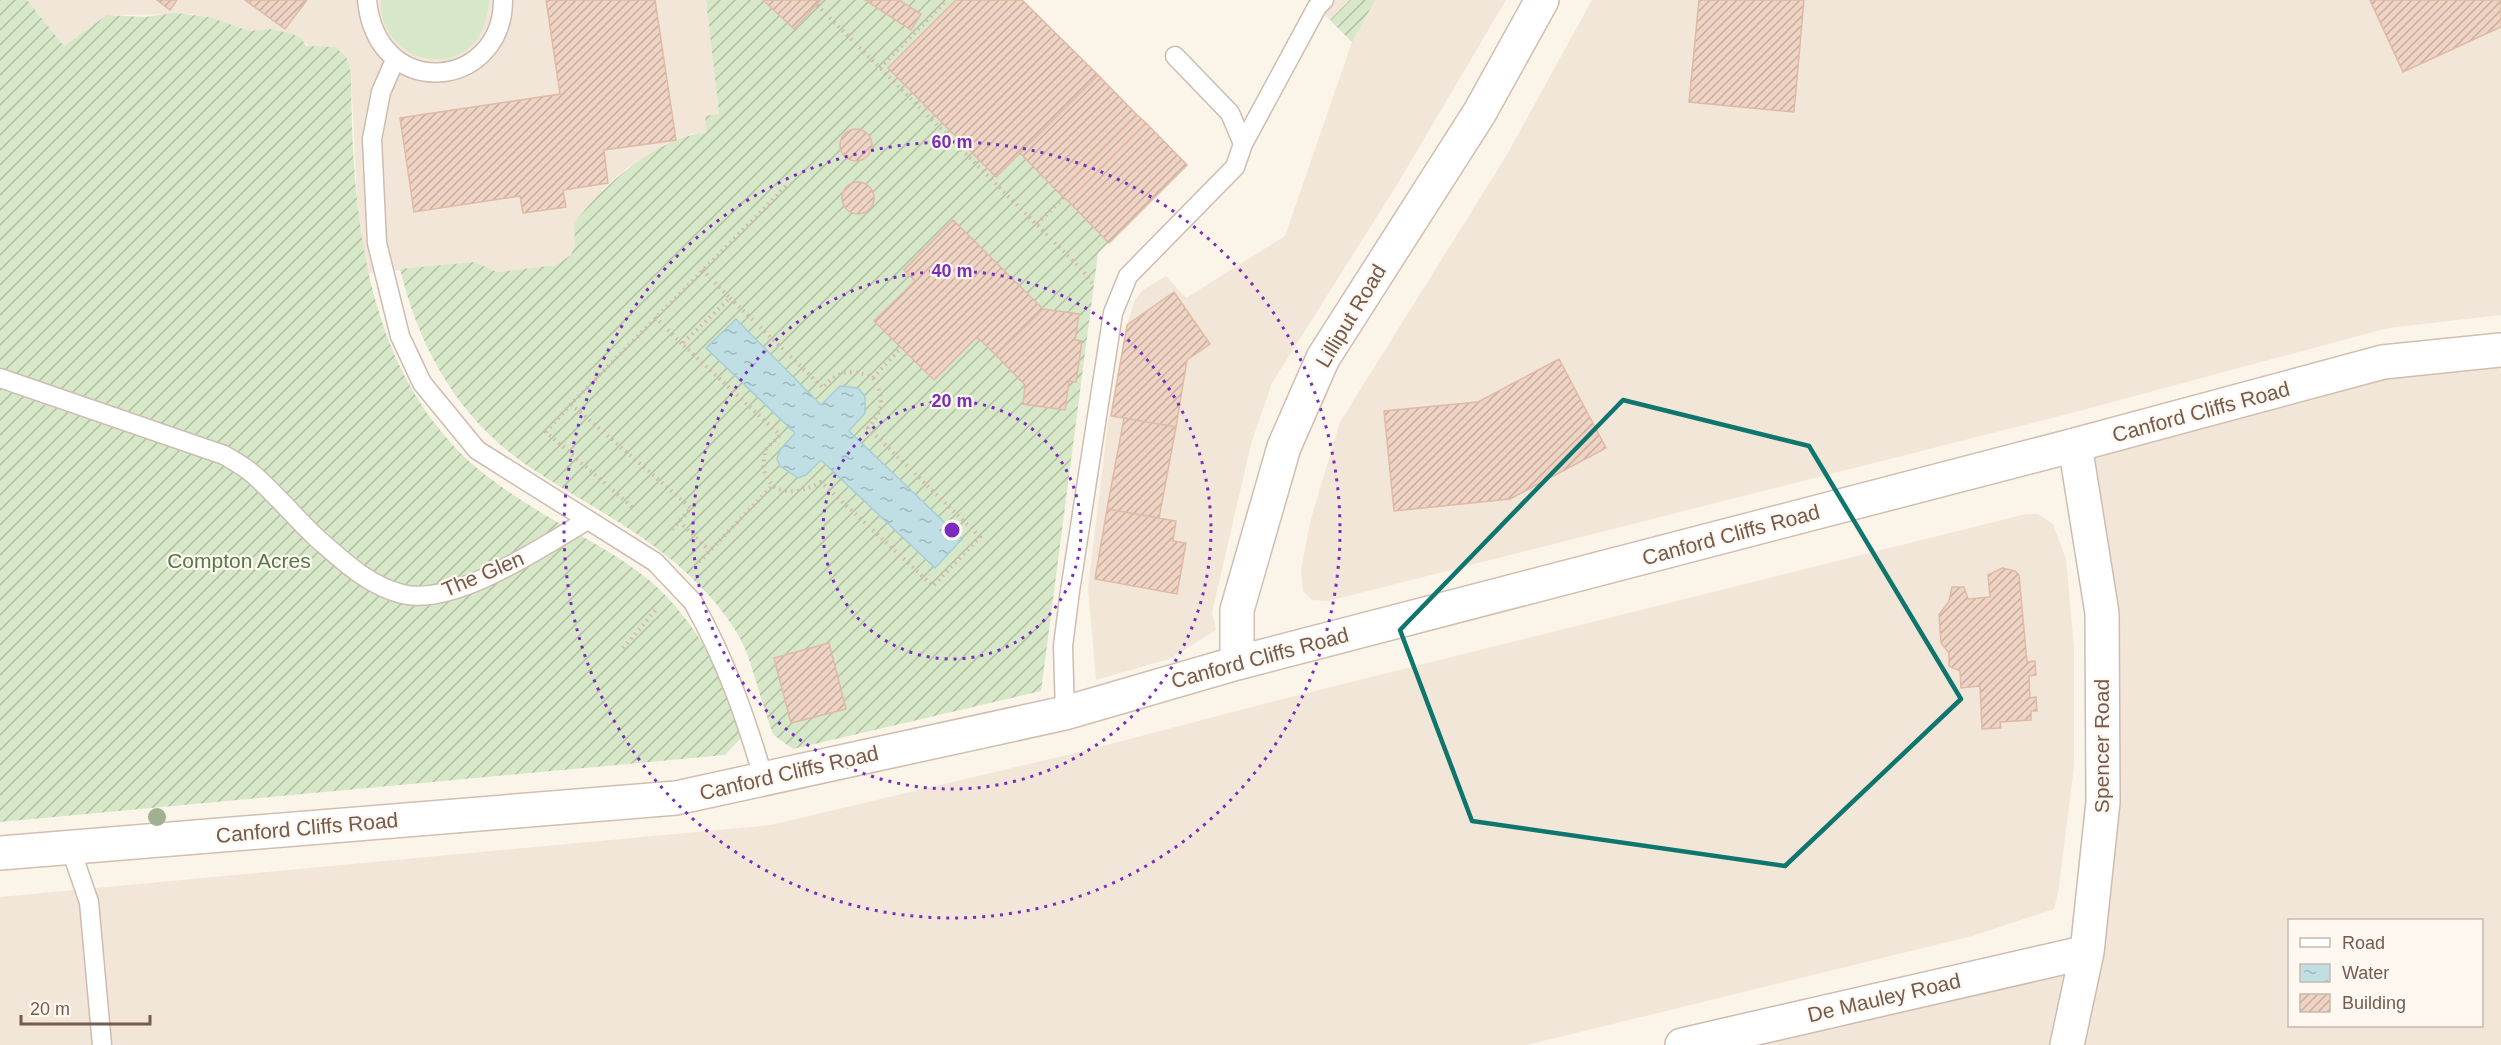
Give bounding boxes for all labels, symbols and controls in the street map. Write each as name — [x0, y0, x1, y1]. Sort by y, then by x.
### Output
text: 60 m — [931, 132, 973, 152]
street label: Lilliput Road — [1311, 260, 1390, 371]
text: 40 m — [931, 261, 973, 281]
street label: Canford Cliffs Road — [2110, 377, 2292, 446]
text: 20 m — [931, 391, 973, 411]
street label: Canford Cliffs Road — [1640, 500, 1822, 569]
centre of rings — [942, 520, 962, 540]
street label: The Glen — [439, 546, 527, 601]
park label: Compton Acres — [167, 549, 311, 572]
street label: Canford Cliffs Road — [1169, 623, 1351, 692]
street label: Spencer Road — [2090, 679, 2113, 813]
street label: Canford Cliffs Road — [697, 741, 881, 804]
street label: Canford Cliffs Road — [215, 808, 399, 847]
legend — [2288, 919, 2483, 1027]
text: Road — [2342, 933, 2385, 953]
text: Water — [2342, 963, 2389, 983]
street label: De Mauley Road — [1805, 969, 1963, 1026]
scale bar — [21, 988, 150, 1026]
text: Building — [2342, 993, 2406, 1013]
text: 20 m — [30, 999, 70, 1019]

